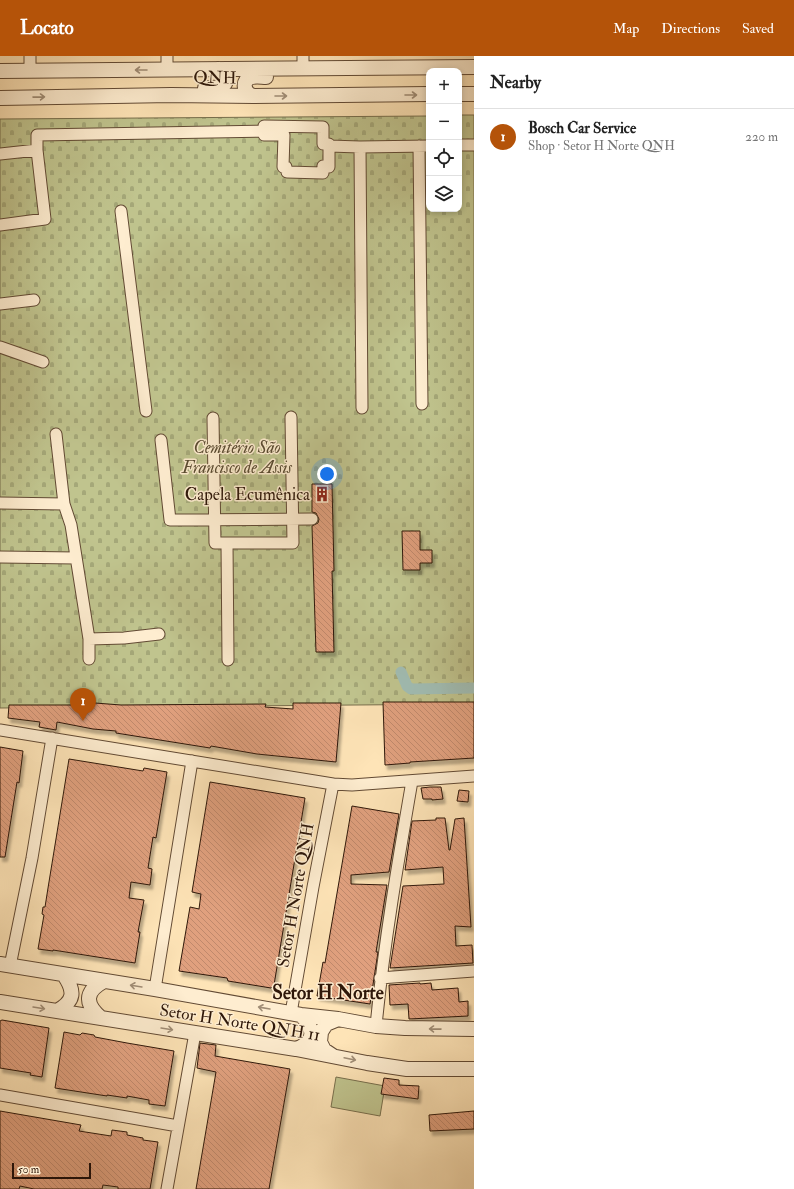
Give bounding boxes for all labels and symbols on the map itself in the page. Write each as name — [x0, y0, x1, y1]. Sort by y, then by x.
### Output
one-way arrow — [135, 66, 148, 74]
street label: QNH — [193, 67, 237, 88]
one-way arrow — [404, 91, 417, 99]
one-way arrow — [274, 92, 287, 100]
one-way arrow — [32, 93, 45, 101]
park label: Cemitério São Francisco de Assis — [181, 437, 292, 478]
your location — [317, 464, 337, 484]
place label: Capela Ecumênica — [185, 484, 311, 506]
building icon: Capela Ecumênica — [313, 485, 331, 503]
pin: 1 — [70, 688, 96, 721]
street label: Setor H Norte QNH — [272, 821, 319, 969]
district label: Setor H Norte — [272, 981, 384, 1005]
one-way arrow — [130, 982, 143, 990]
street label: Setor H Norte QNH 11 — [158, 999, 322, 1046]
one-way arrow — [32, 1004, 45, 1012]
one-way arrow — [258, 1004, 271, 1012]
one-way arrow — [160, 1025, 173, 1033]
one-way arrow — [429, 1025, 442, 1033]
one-way arrow — [343, 1056, 356, 1064]
scale bar — [12, 1161, 91, 1180]

